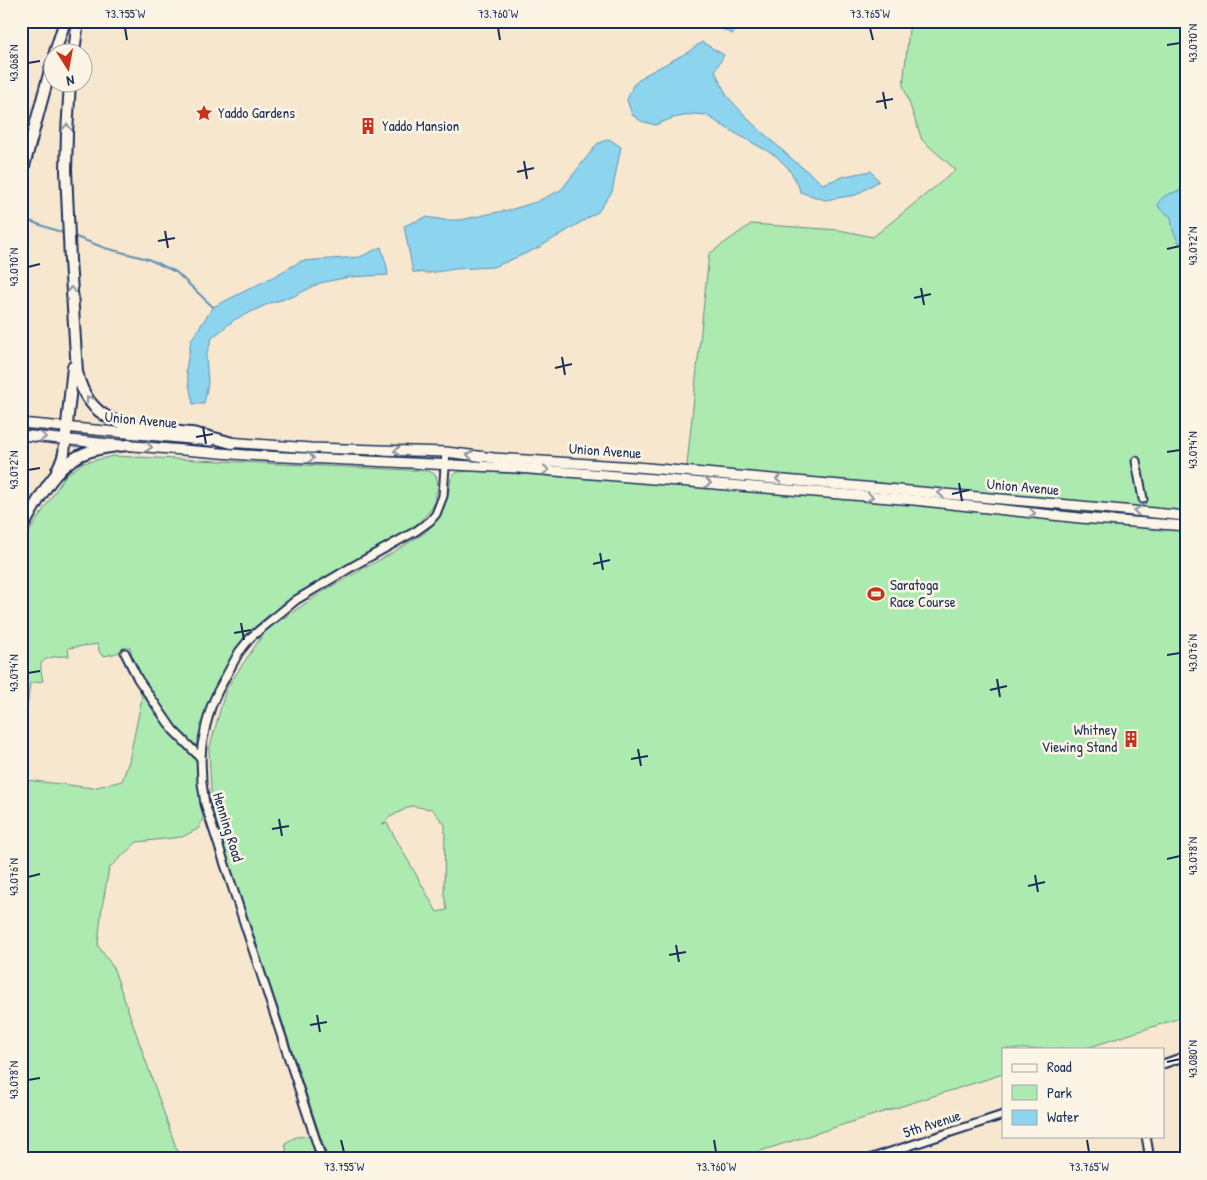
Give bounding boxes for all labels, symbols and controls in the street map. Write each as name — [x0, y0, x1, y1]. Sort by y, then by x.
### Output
text: 73.755°W — [105, 5, 146, 22]
text: 73.760°W — [478, 5, 519, 22]
text: 73.765°W — [850, 5, 891, 22]
text: 43.070°N — [1184, 24, 1201, 62]
north arrow — [42, 42, 92, 92]
text: 43.068°N — [5, 45, 22, 81]
text: N — [65, 71, 76, 91]
place label: Yaddo Gardens — [218, 102, 295, 123]
place icon: Yaddo Gardens — [194, 103, 214, 123]
place label: Yaddo Mansion — [382, 115, 459, 136]
building icon: Yaddo Mansion — [358, 116, 378, 136]
one-way arrow — [62, 123, 73, 131]
text: 43.072°N — [1184, 227, 1201, 265]
text: 43.070°N — [5, 248, 22, 286]
one-way arrow — [66, 286, 77, 294]
one-way arrow — [86, 395, 95, 405]
street label: Union Avenue — [104, 406, 178, 433]
one-way arrow — [39, 431, 47, 442]
text: 43.074°N — [1184, 431, 1201, 469]
street label: Union Avenue — [568, 437, 642, 464]
one-way arrow — [145, 441, 153, 452]
one-way arrow — [393, 446, 401, 456]
one-way arrow — [466, 450, 474, 461]
text: 43.072°N — [5, 451, 22, 489]
one-way arrow — [307, 453, 315, 463]
one-way arrow — [543, 464, 551, 475]
one-way arrow — [774, 473, 782, 484]
street label: Union Avenue — [986, 473, 1060, 500]
one-way arrow — [705, 478, 713, 489]
one-way arrow — [936, 488, 944, 499]
one-way arrow — [866, 491, 874, 502]
one-way arrow — [1133, 506, 1141, 517]
one-way arrow — [1028, 507, 1036, 518]
place label: Saratoga Race Course — [890, 574, 956, 612]
sports icon: Saratoga Race Course — [866, 584, 886, 604]
text: 43.076°N — [1184, 634, 1201, 672]
text: 43.074°N — [5, 654, 22, 692]
place label: Whitney Viewing Stand — [1041, 719, 1117, 757]
building icon: Whitney Viewing Stand — [1121, 729, 1141, 749]
street label: Henning Road — [208, 790, 249, 864]
text: 43.078°N — [1184, 837, 1201, 875]
text: 43.076°N — [5, 858, 22, 896]
text: 43.080°N — [1184, 1040, 1201, 1078]
legend — [1002, 1048, 1164, 1138]
text: Road — [1047, 1056, 1072, 1077]
text: 43.078°N — [5, 1061, 22, 1099]
text: Park — [1047, 1082, 1072, 1103]
street label: 5th Avenue — [900, 1104, 963, 1143]
text: Water — [1047, 1106, 1079, 1127]
text: 73.755°W — [324, 1158, 365, 1175]
text: 73.760°W — [696, 1158, 737, 1175]
text: 73.765°W — [1069, 1158, 1110, 1175]

